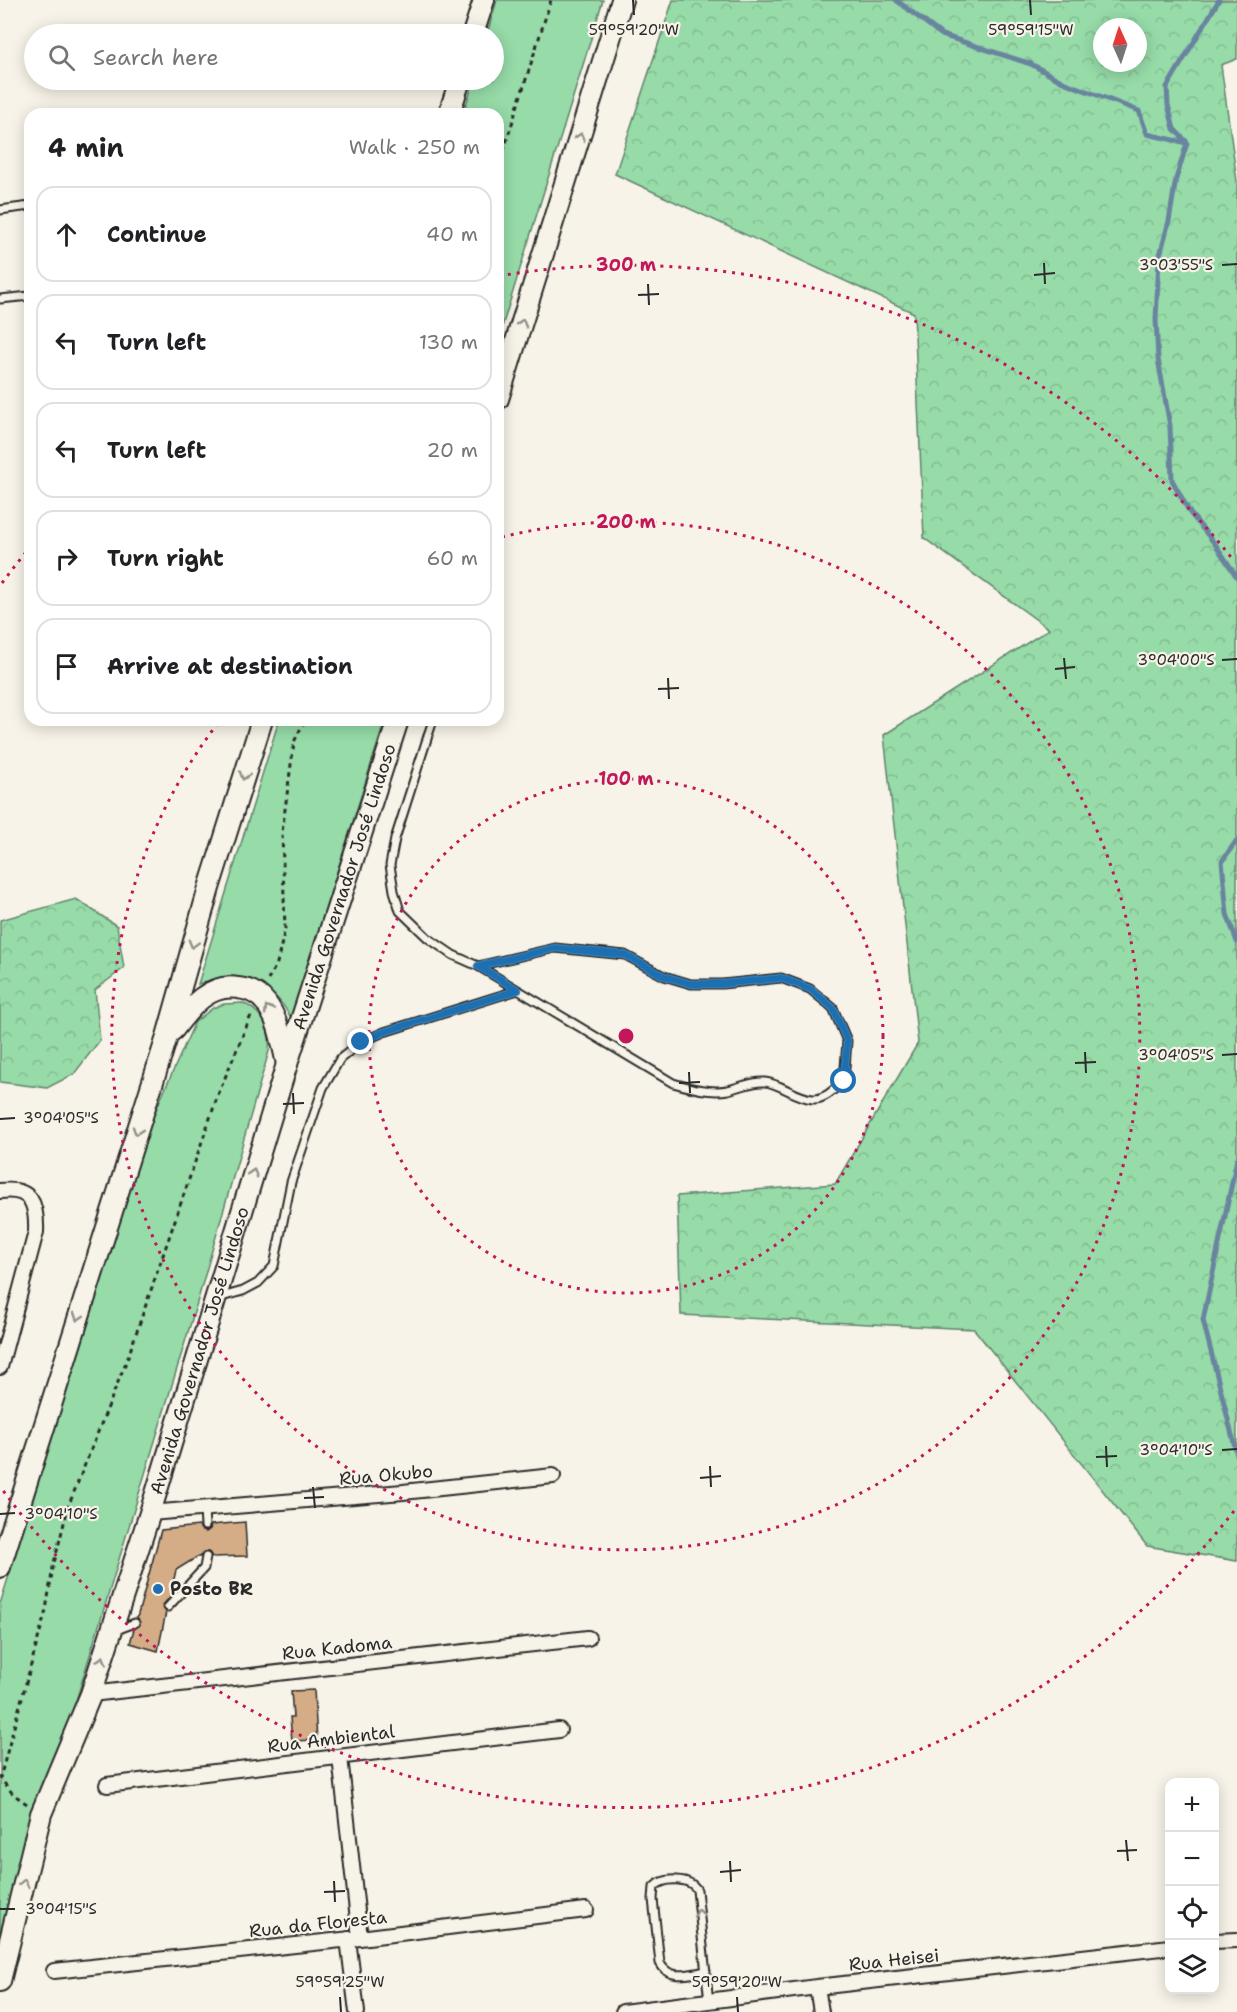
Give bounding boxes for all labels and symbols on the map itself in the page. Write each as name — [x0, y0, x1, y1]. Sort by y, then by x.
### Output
north arrow — [1093, 18, 1147, 72]
text: 59°59'20"W — [589, 20, 679, 40]
text: 59°59'15"W — [988, 20, 1074, 40]
one-way arrow — [572, 132, 585, 143]
text: 300 m — [596, 253, 657, 277]
text: 3°03'55"S — [1139, 255, 1213, 275]
one-way arrow — [514, 318, 527, 329]
text: 200 m — [596, 510, 657, 534]
text: 3°04'00"S — [1137, 650, 1215, 670]
street label: Avenida Governador José Lindoso — [287, 740, 402, 1033]
text: 100 m — [598, 767, 654, 791]
one-way arrow — [239, 770, 251, 781]
one-way arrow — [188, 939, 200, 949]
one-way arrow — [264, 1005, 276, 1015]
centre of rings — [616, 1026, 636, 1046]
route end — [347, 1028, 373, 1054]
text: 3°04'05"S — [1138, 1045, 1214, 1065]
route start — [830, 1067, 856, 1093]
text: 3°04'05"S — [23, 1108, 99, 1128]
one-way arrow — [132, 1125, 144, 1136]
one-way arrow — [246, 1168, 258, 1179]
street label: Avenida Governador José Lindoso — [144, 1204, 255, 1498]
one-way arrow — [73, 1311, 85, 1322]
text: 3°04'10"S — [1139, 1440, 1213, 1460]
street label: Rua Okubo — [338, 1459, 434, 1491]
text: 3°04'10"S — [24, 1504, 98, 1524]
place label: Posto BR — [170, 1577, 253, 1601]
marker: Posto BR — [151, 1582, 165, 1596]
street label: Rua Kadoma — [281, 1630, 393, 1666]
one-way arrow — [95, 1655, 107, 1666]
street label: Rua Ambiental — [266, 1719, 397, 1759]
one-way arrow — [16, 1879, 29, 1889]
text: 3°04'15"S — [25, 1899, 97, 1919]
street label: Rua da Floresta — [248, 1905, 388, 1943]
one-way arrow — [693, 1908, 706, 1917]
street label: Rua Heisei — [848, 1943, 940, 1977]
text: 59°59'25"W — [295, 1972, 385, 1992]
text: 59°59'20"W — [692, 1972, 782, 1992]

